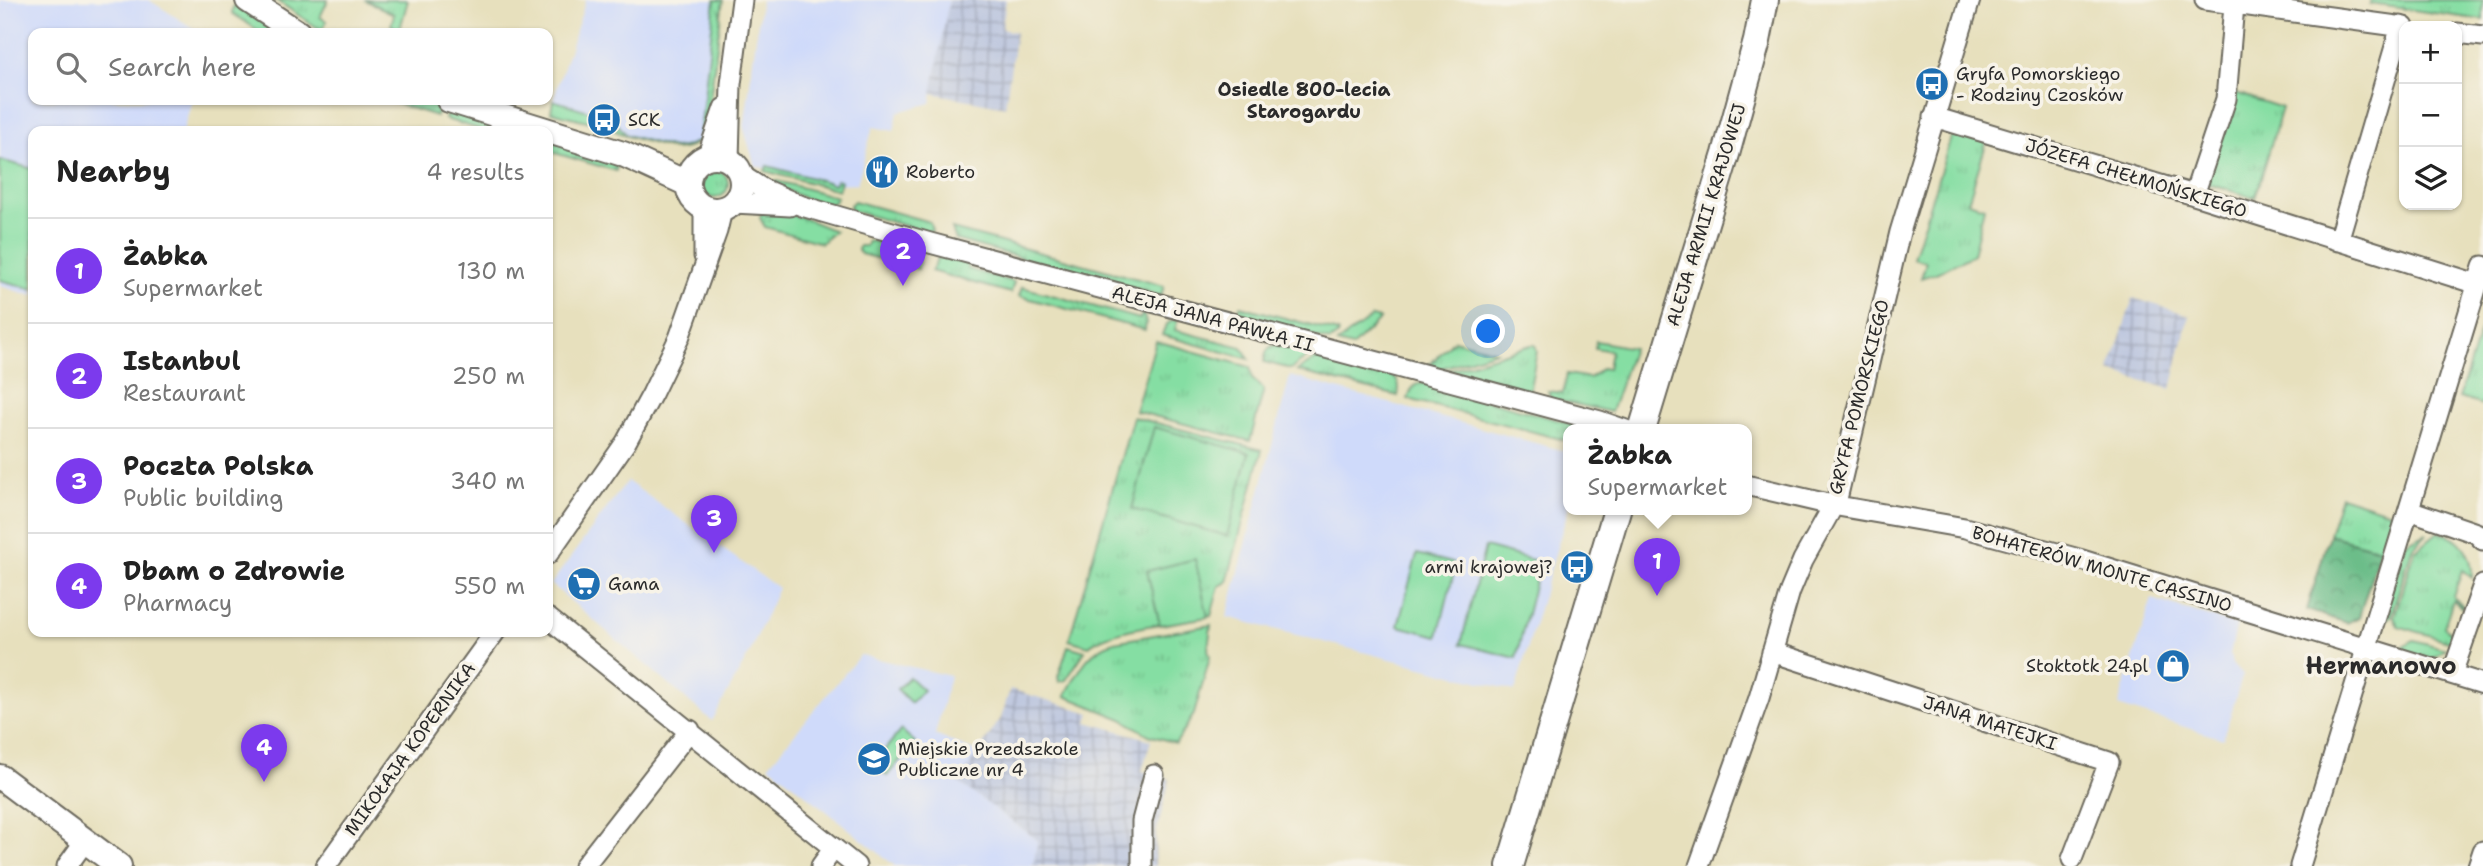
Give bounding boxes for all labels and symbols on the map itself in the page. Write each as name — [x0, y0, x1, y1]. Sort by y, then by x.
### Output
place label: Gryfa Pomorskiego - Rodziny Czosków — [1956, 62, 2124, 107]
bus stop icon: Gryfa Pomorskiego - Rodziny Czosków — [1913, 65, 1951, 103]
district label: Osiedle 800-lecia Starogardu — [1218, 77, 1390, 124]
bus stop icon: SCK — [585, 101, 623, 139]
street label: ALEJA ARMII KRAJOWEJ — [1661, 101, 1751, 329]
place label: SCK — [628, 108, 661, 132]
street label: JÓZEFA CHEŁMOŃSKIEGO — [2022, 133, 2250, 223]
restaurant icon: Roberto — [863, 153, 901, 191]
place label: Roberto — [906, 160, 975, 184]
pin: 2 — [880, 228, 926, 286]
street label: ALEJA JANA PAWŁA II — [1109, 280, 1317, 358]
street label: GRYFA POMORSKIEGO — [1823, 297, 1895, 497]
your location — [1471, 314, 1505, 348]
pin: 3 — [691, 495, 737, 553]
street label: BOHATERÓW MONTE CASSINO — [1969, 520, 2235, 618]
pin: 1 — [1634, 538, 1680, 596]
bus stop icon: armi krajowej? — [1558, 548, 1596, 586]
place label: armi krajowej? — [1425, 555, 1552, 579]
supermarket icon: Gama — [565, 565, 603, 603]
place label: Gama — [608, 572, 659, 596]
shop icon: Stoktotk 24.pl — [2154, 647, 2192, 685]
district label: Hermanowo — [2305, 650, 2457, 682]
place label: Stoktotk 24.pl — [2026, 654, 2149, 678]
street label: MIKOŁAJA KOPERNIKA — [339, 658, 481, 840]
street label: JANA MATEJKI — [1920, 690, 2060, 756]
pin: 4 — [241, 724, 287, 782]
place label: Miejskie Przedszkole Publiczne nr 4 — [898, 737, 1079, 782]
school or university icon: Miejskie Przedszkole Publiczne nr 4 — [855, 740, 893, 778]

